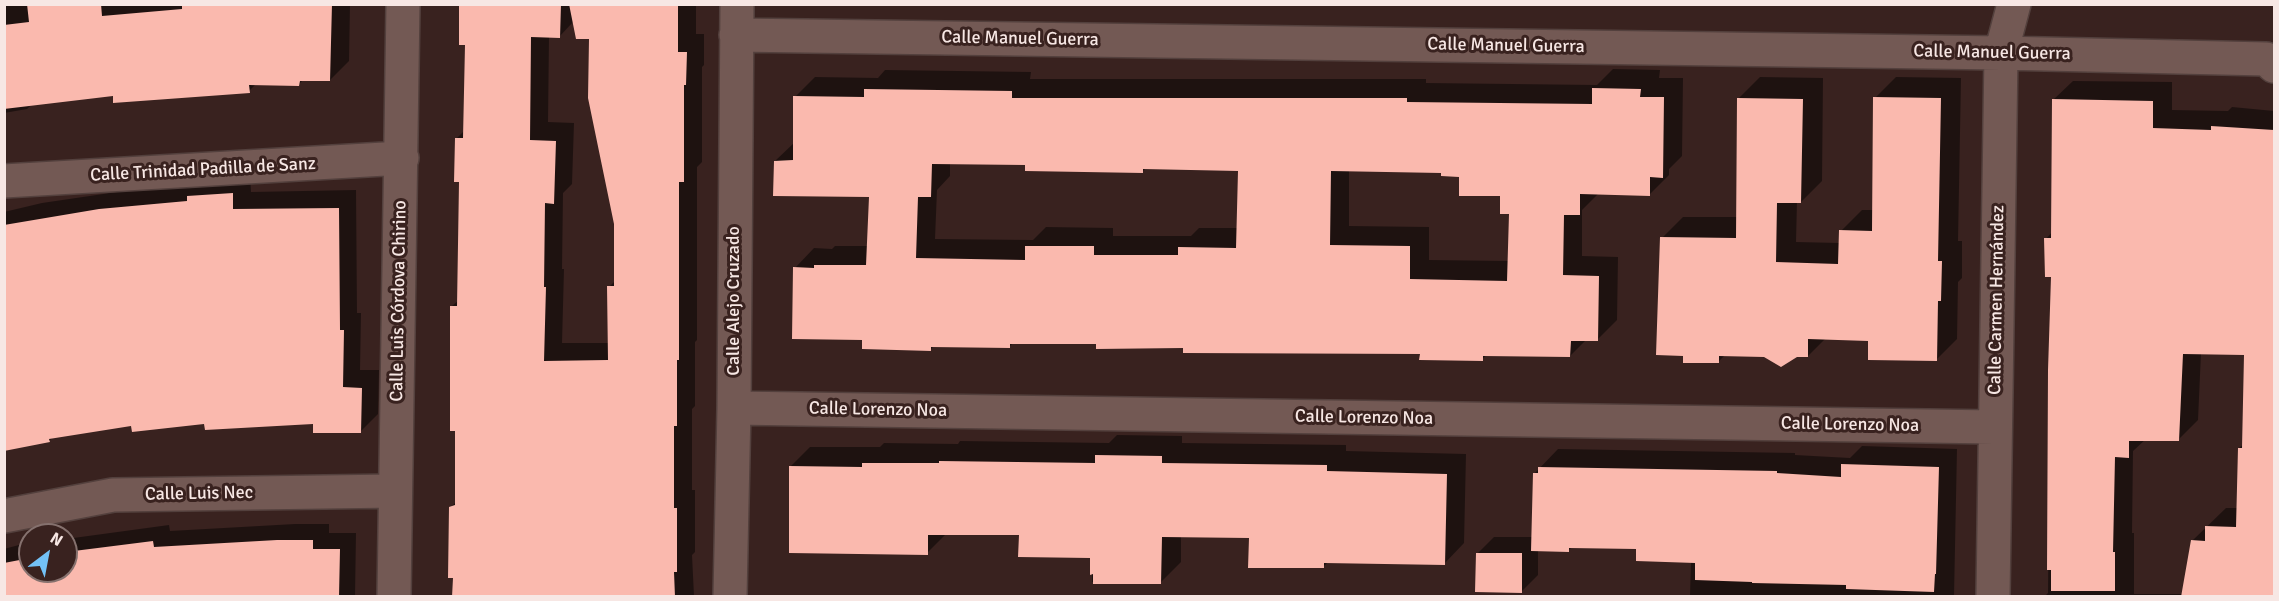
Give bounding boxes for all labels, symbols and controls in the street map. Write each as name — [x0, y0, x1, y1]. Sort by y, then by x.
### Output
street label: Calle Manuel Guerra — [941, 27, 1099, 51]
street label: Calle Manuel Guerra — [1427, 34, 1585, 58]
street label: Calle Manuel Guerra — [1913, 41, 2071, 65]
street label: Calle Trinidad Padilla de Sanz — [90, 153, 316, 187]
street label: Calle Luis Córdova Chirino — [386, 200, 412, 402]
street label: Calle Carmen Hernández — [1985, 205, 2009, 395]
street label: Calle Alejo Cruzado — [723, 226, 745, 376]
street label: Calle Lorenzo Noa — [809, 398, 947, 422]
street label: Calle Lorenzo Noa — [1295, 406, 1433, 430]
street label: Calle Lorenzo Noa — [1781, 413, 1919, 437]
street label: Calle Luis Nec — [145, 482, 253, 506]
north arrow — [18, 523, 78, 583]
text: N — [46, 528, 66, 551]

